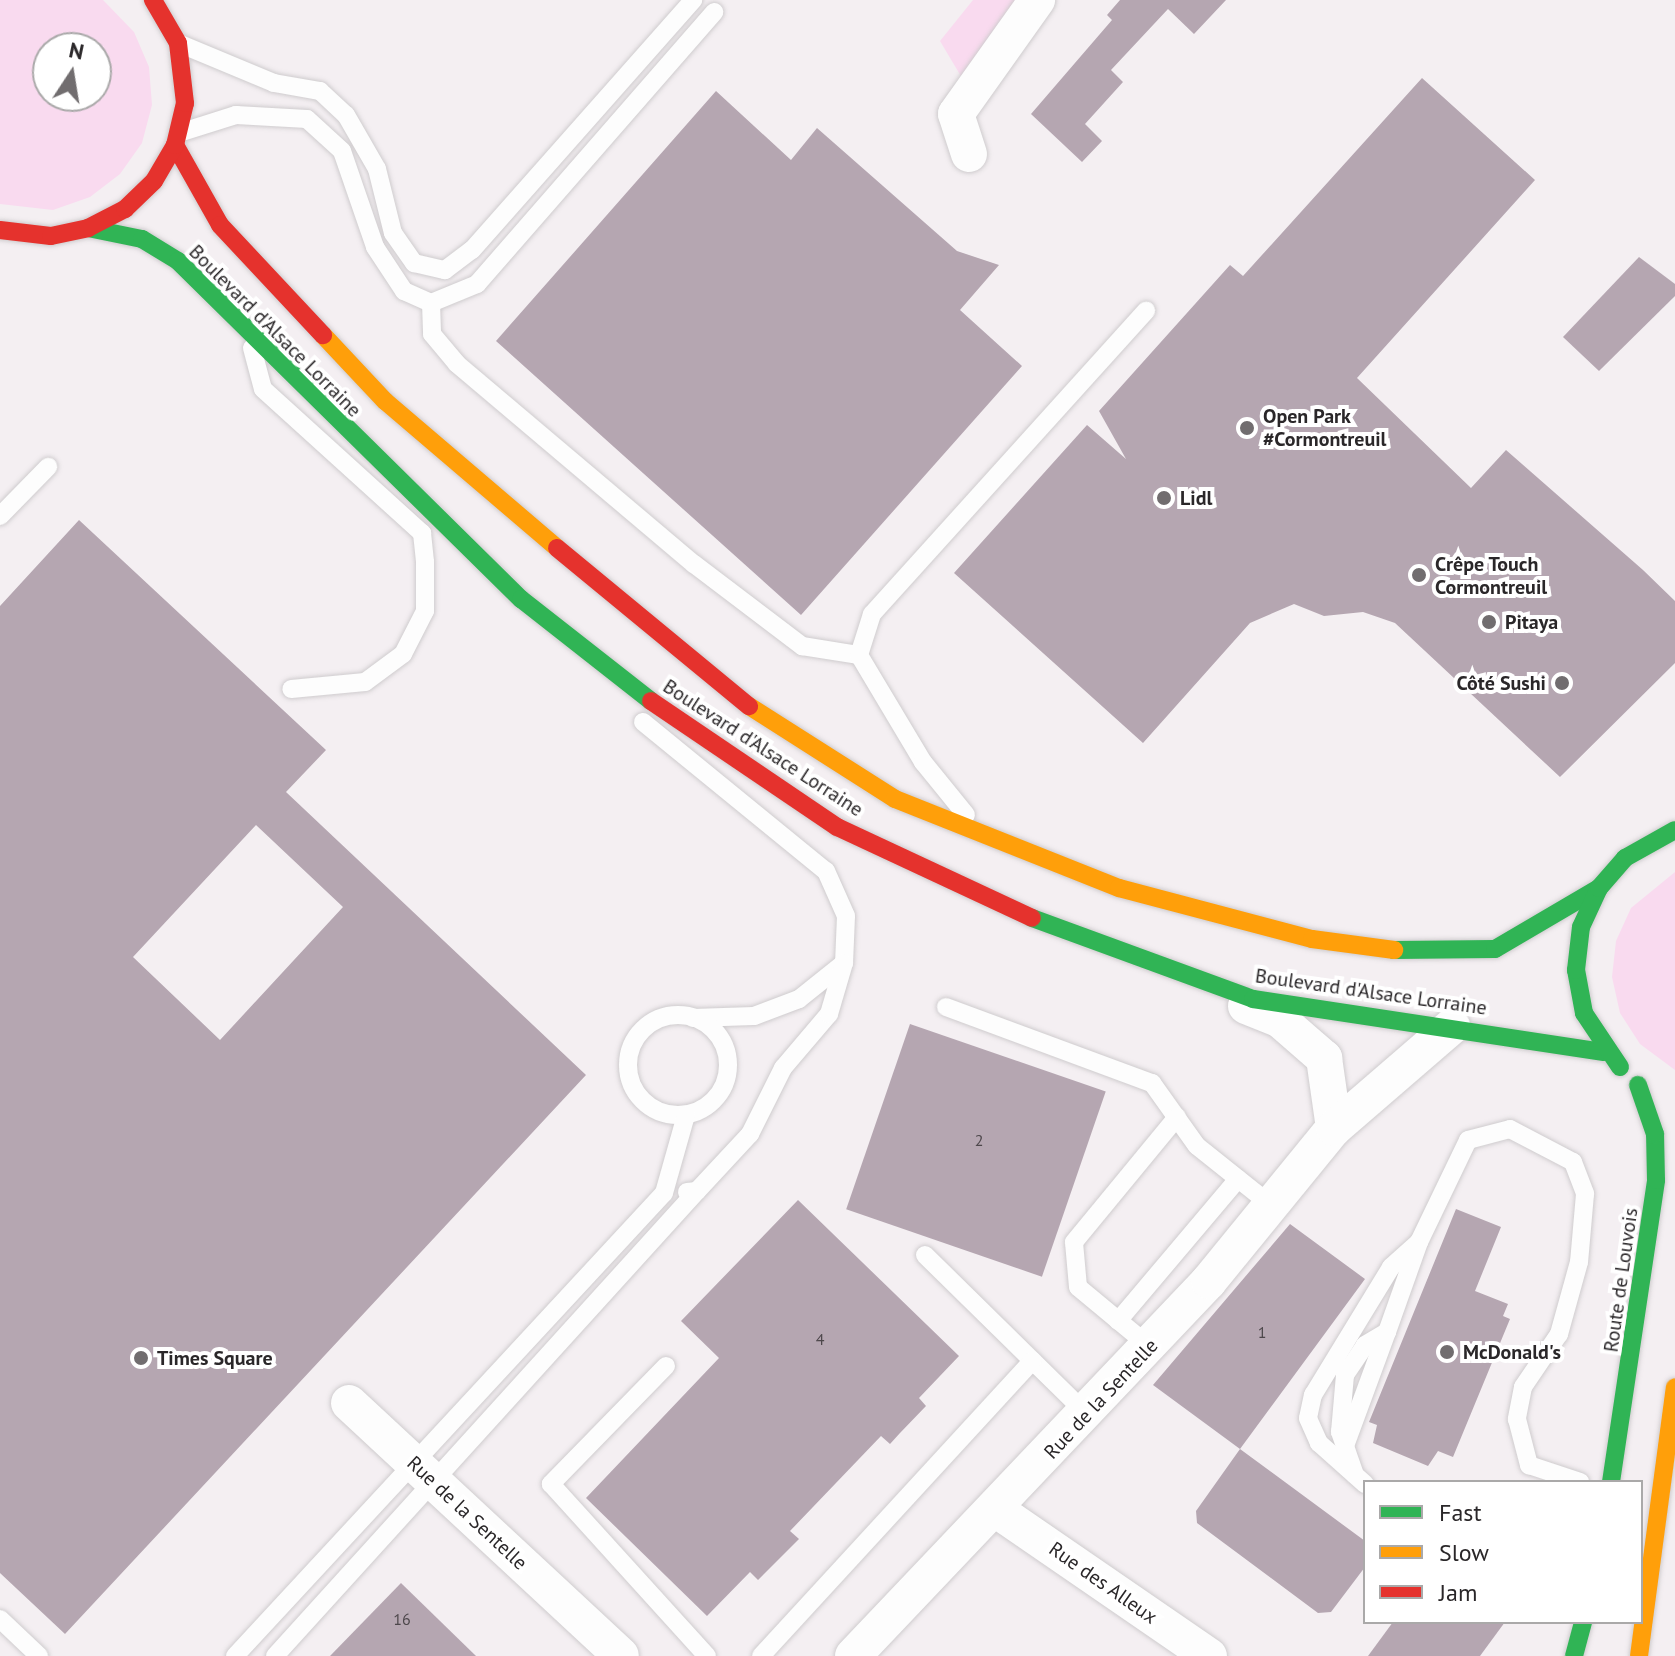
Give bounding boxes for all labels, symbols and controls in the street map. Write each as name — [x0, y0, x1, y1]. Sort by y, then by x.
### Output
north arrow — [32, 32, 112, 112]
text: N — [67, 35, 87, 66]
street label: Boulevard d'Alsace Lorraine — [184, 240, 366, 422]
place label: Open Park #Cormontreuil — [1263, 404, 1386, 451]
marker: Open Park #Cormontreuil — [1238, 419, 1256, 437]
place label: Lidl — [1180, 486, 1212, 510]
marker: Lidl — [1155, 489, 1173, 507]
place label: Crêpe Touch Cormontreuil — [1435, 552, 1547, 599]
marker: Crêpe Touch Cormontreuil — [1410, 566, 1428, 584]
place label: Pitaya — [1505, 610, 1558, 634]
marker: Pitaya — [1480, 613, 1498, 631]
place label: Côté Sushi — [1457, 671, 1546, 695]
street label: Boulevard d'Alsace Lorraine — [658, 674, 868, 822]
marker: Côté Sushi — [1553, 674, 1571, 692]
street label: Boulevard d'Alsace Lorraine — [1254, 964, 1488, 1020]
house number: 2 — [975, 1130, 983, 1150]
street label: Route de Louvois — [1599, 1206, 1643, 1354]
house number: 1 — [1258, 1322, 1266, 1342]
house number: 4 — [816, 1329, 824, 1349]
street label: Rue de la Sentelle — [1039, 1334, 1163, 1464]
place label: McDonald's — [1463, 1340, 1561, 1364]
marker: McDonald's — [1438, 1343, 1456, 1361]
place label: Times Square — [157, 1346, 273, 1370]
marker: Times Square — [132, 1349, 150, 1367]
street label: Rue de la Sentelle — [402, 1451, 532, 1575]
legend — [1363, 1480, 1643, 1624]
text: Fast — [1439, 1497, 1482, 1528]
street label: Rue des Alleux — [1044, 1537, 1162, 1629]
text: Slow — [1439, 1537, 1489, 1568]
text: Jam — [1439, 1577, 1477, 1608]
house number: 16 — [393, 1609, 411, 1629]

